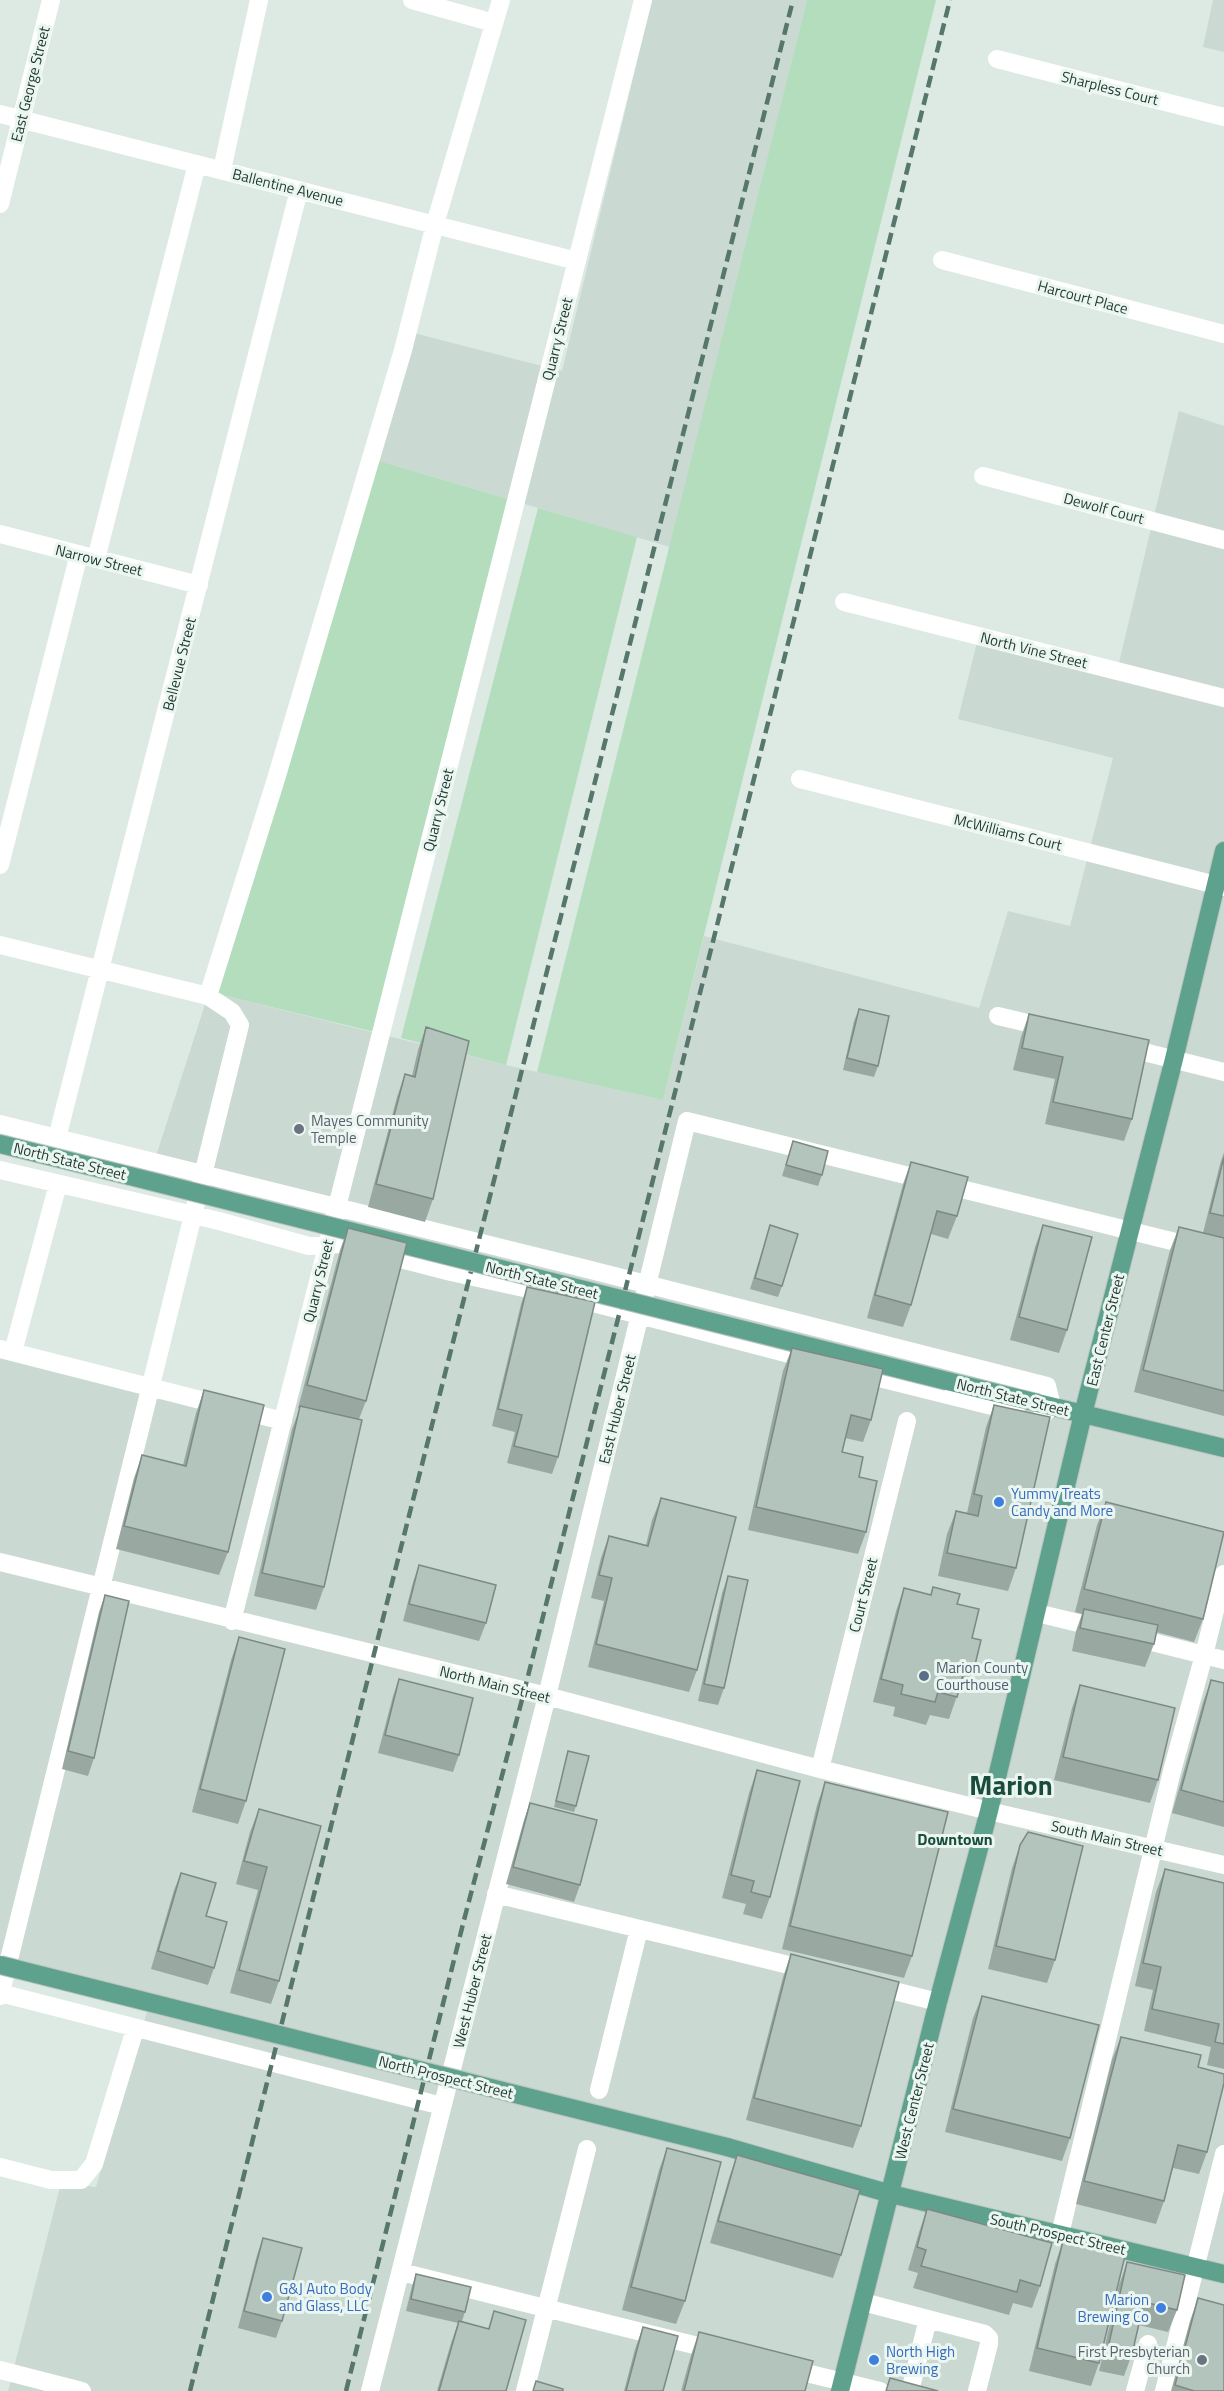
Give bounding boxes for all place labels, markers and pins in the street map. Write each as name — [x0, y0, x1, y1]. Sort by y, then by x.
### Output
place label: Mayes Community Temple — [311, 1109, 429, 1149]
marker: Mayes Community Temple — [292, 1122, 306, 1136]
place label: Yummy Treats Candy and More — [1011, 1482, 1113, 1522]
marker: Yummy Treats Candy and More — [992, 1495, 1006, 1509]
place label: Marion County Courthouse — [936, 1656, 1028, 1696]
marker: Marion County Courthouse — [917, 1669, 931, 1683]
place label: G&J Auto Body and Glass, LLC — [279, 2277, 372, 2317]
place label: Marion Brewing Co — [1078, 2288, 1149, 2328]
marker: G&J Auto Body and Glass, LLC — [260, 2290, 274, 2304]
marker: Marion Brewing Co — [1154, 2301, 1168, 2315]
place label: North High Brewing — [886, 2340, 955, 2380]
place label: First Presbyterian Church — [1078, 2340, 1190, 2380]
marker: North High Brewing — [867, 2353, 881, 2367]
marker: First Presbyterian Church — [1195, 2353, 1209, 2367]

